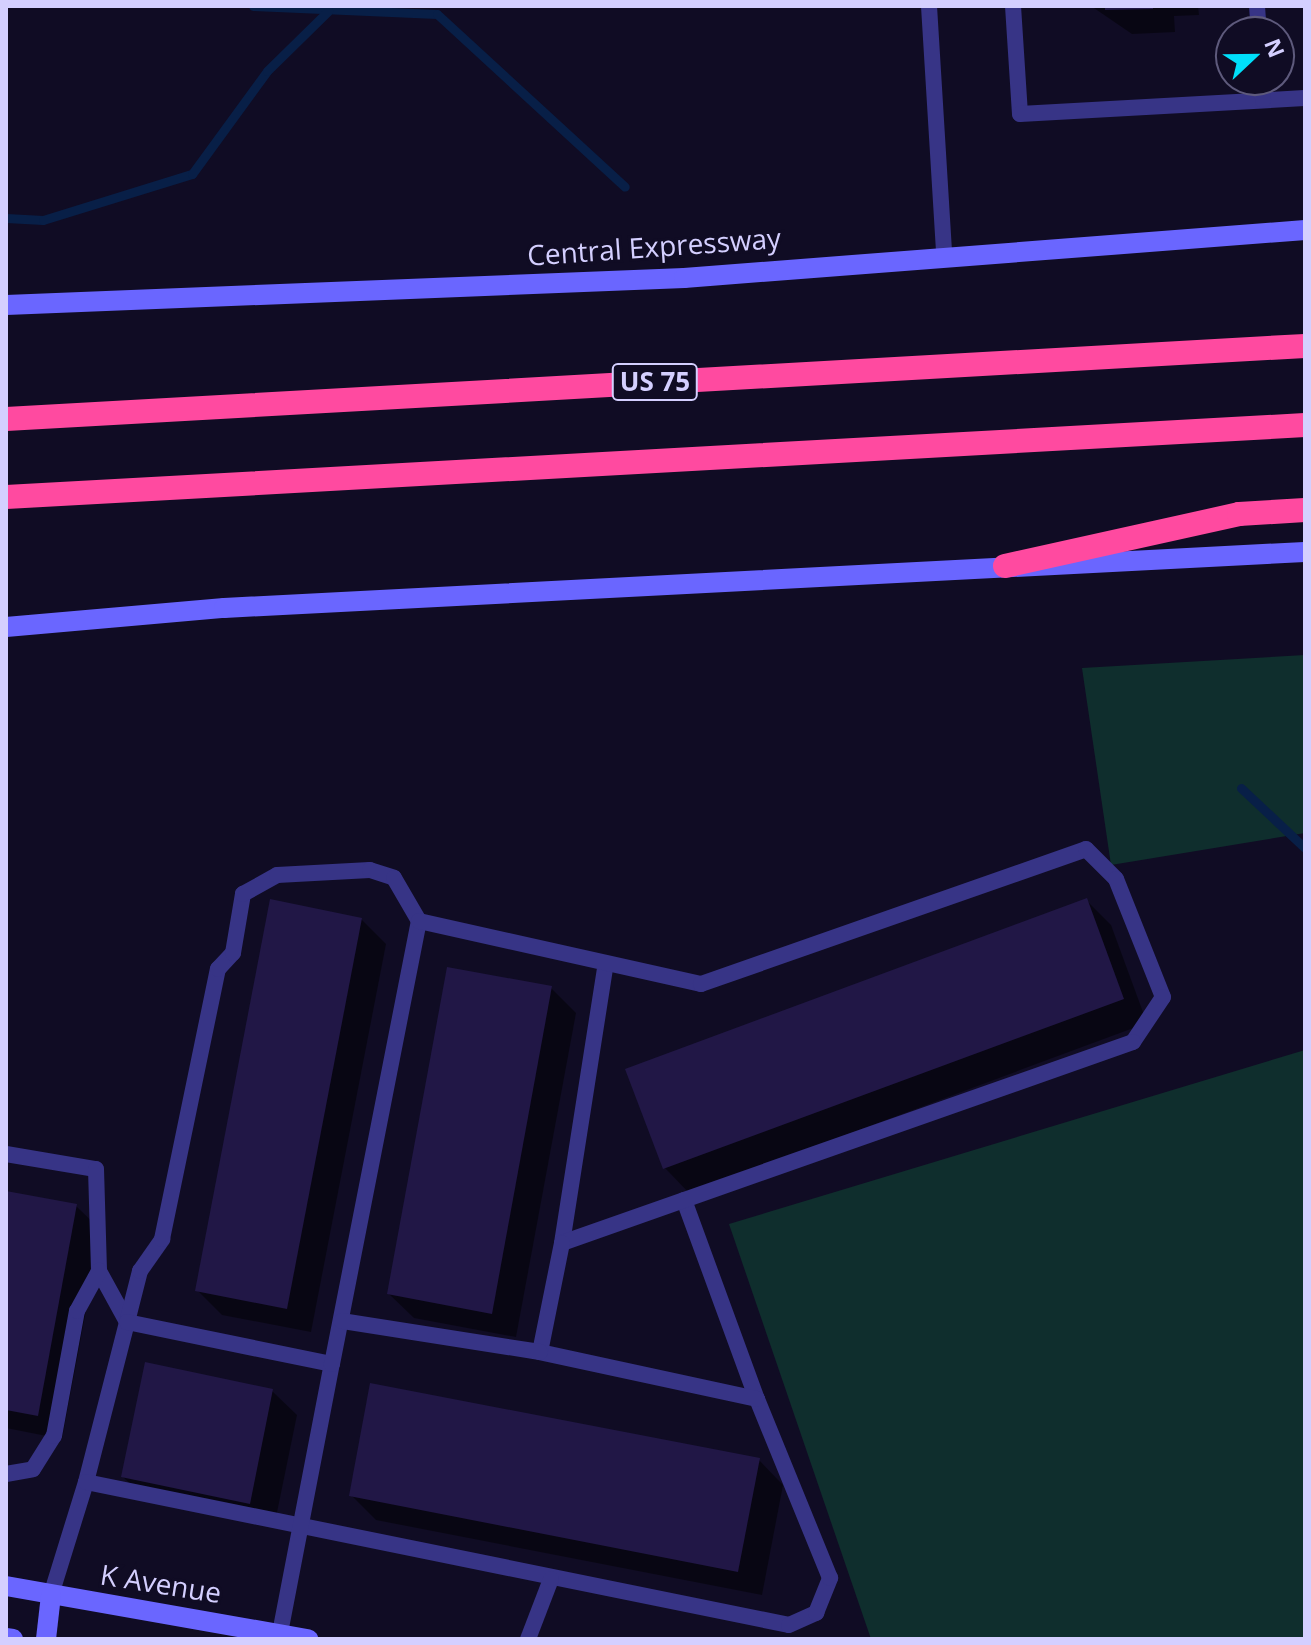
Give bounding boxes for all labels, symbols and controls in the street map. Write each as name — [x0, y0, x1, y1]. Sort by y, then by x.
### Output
north arrow — [1215, 16, 1295, 96]
text: N — [1258, 34, 1293, 62]
street label: Central Expressway — [526, 220, 782, 272]
road number: US 75 — [611, 360, 699, 404]
street label: K Avenue — [98, 1557, 224, 1609]

